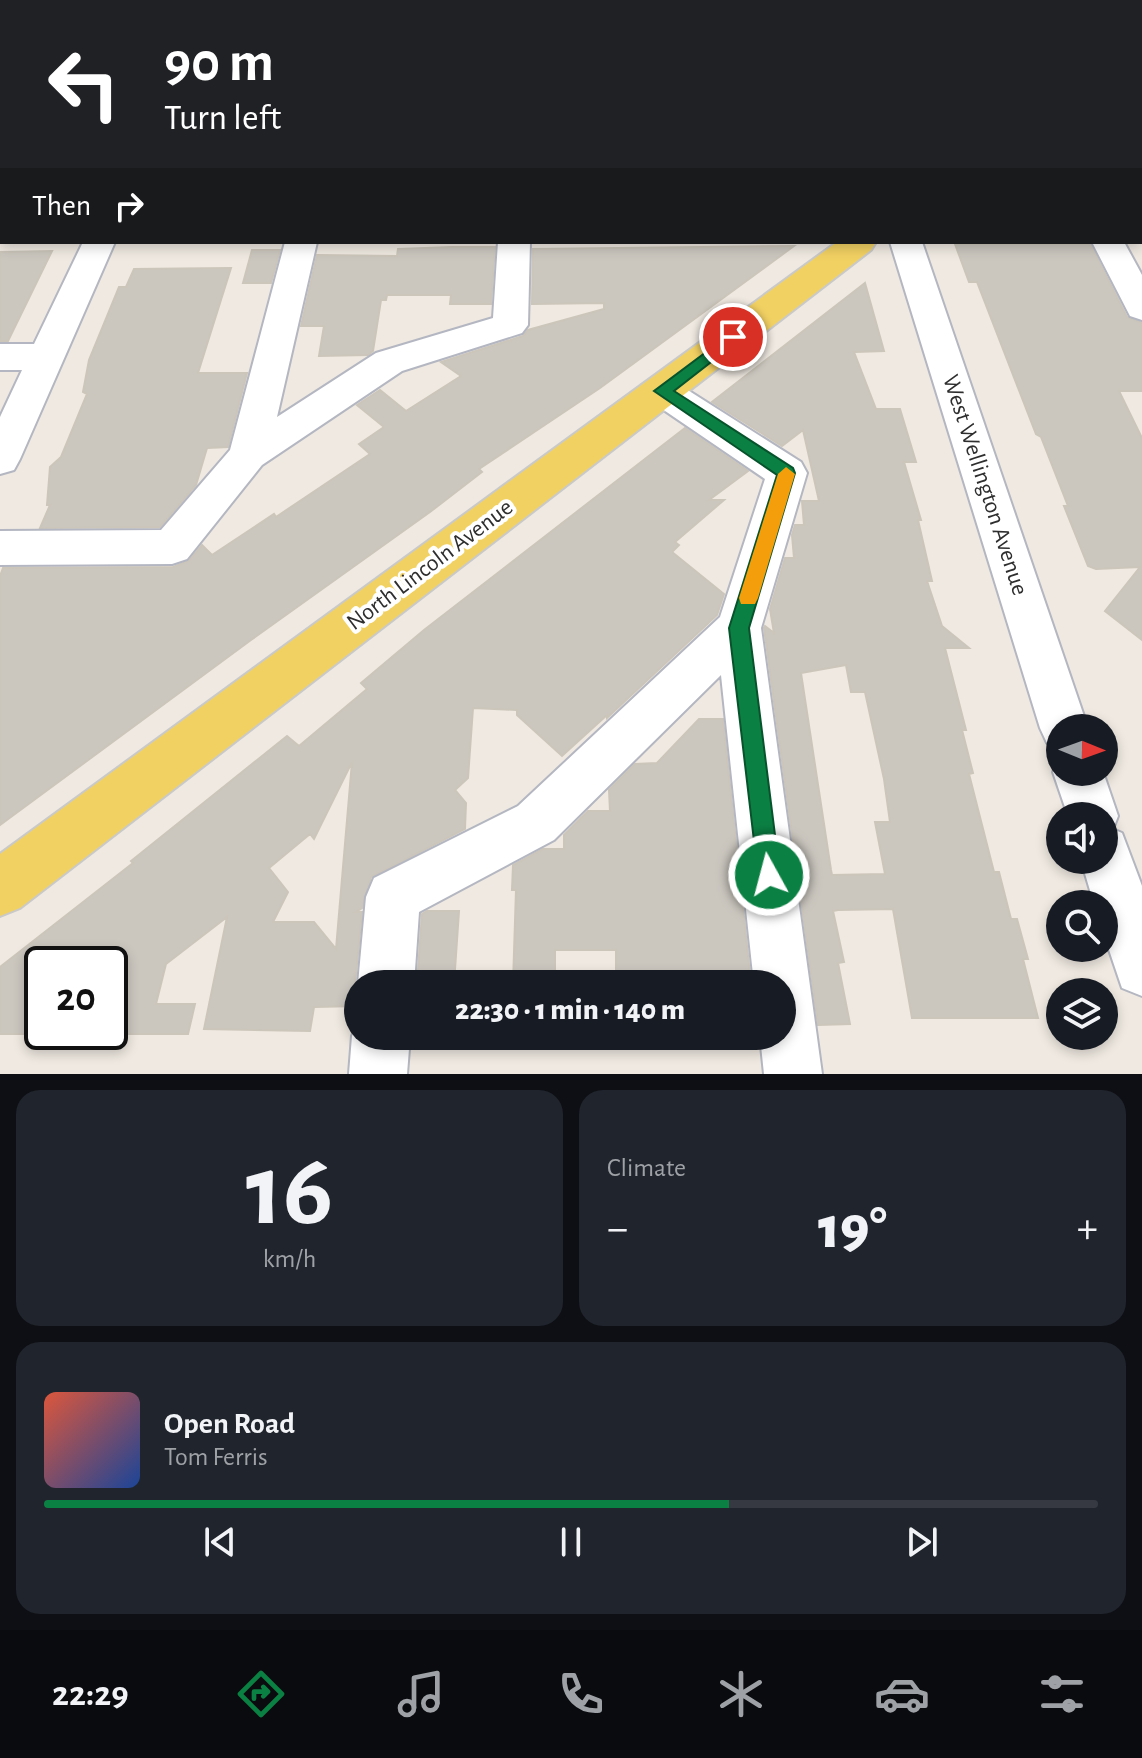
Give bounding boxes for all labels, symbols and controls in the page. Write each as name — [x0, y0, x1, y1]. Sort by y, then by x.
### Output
icon: left — [32, 32, 136, 136]
text: 90 m — [164, 35, 274, 91]
text: Turn left — [164, 100, 281, 136]
icon: right — [107, 184, 151, 228]
text: Then — [32, 191, 91, 221]
pin — [699, 303, 767, 371]
icon: arrive — [711, 315, 755, 359]
street label: West Wellington Avenue — [938, 372, 1032, 598]
street label: North Lincoln Avenue — [343, 495, 517, 635]
north arrow — [1046, 714, 1118, 786]
map controls — [1046, 714, 1118, 1050]
button: sound — [1046, 802, 1118, 874]
position arrow — [727, 833, 811, 917]
button: search — [1046, 890, 1118, 962]
speed limit sign: 20 — [24, 946, 128, 1050]
button: layers — [1046, 978, 1118, 1050]
text: 22:30 · 1 min · 140 m — [455, 995, 685, 1025]
text: 16 — [246, 1140, 333, 1244]
text: Climate — [607, 1155, 686, 1181]
text: 19° — [818, 1199, 887, 1259]
text: − — [607, 1207, 628, 1251]
text: + — [1077, 1207, 1098, 1251]
text: km/h — [263, 1246, 316, 1272]
text: Open Road — [164, 1409, 295, 1439]
text: Tom Ferris — [164, 1444, 268, 1470]
icon: previous — [198, 1520, 242, 1564]
icon: pause — [549, 1520, 593, 1564]
icon: next — [900, 1520, 944, 1564]
icon: directions — [233, 1666, 289, 1722]
icon: music — [393, 1666, 449, 1722]
icon: phone — [553, 1666, 609, 1722]
icon: climate — [713, 1666, 769, 1722]
icon: car — [874, 1666, 930, 1722]
icon: filters — [1034, 1666, 1090, 1722]
text: 22:29 — [52, 1676, 129, 1712]

